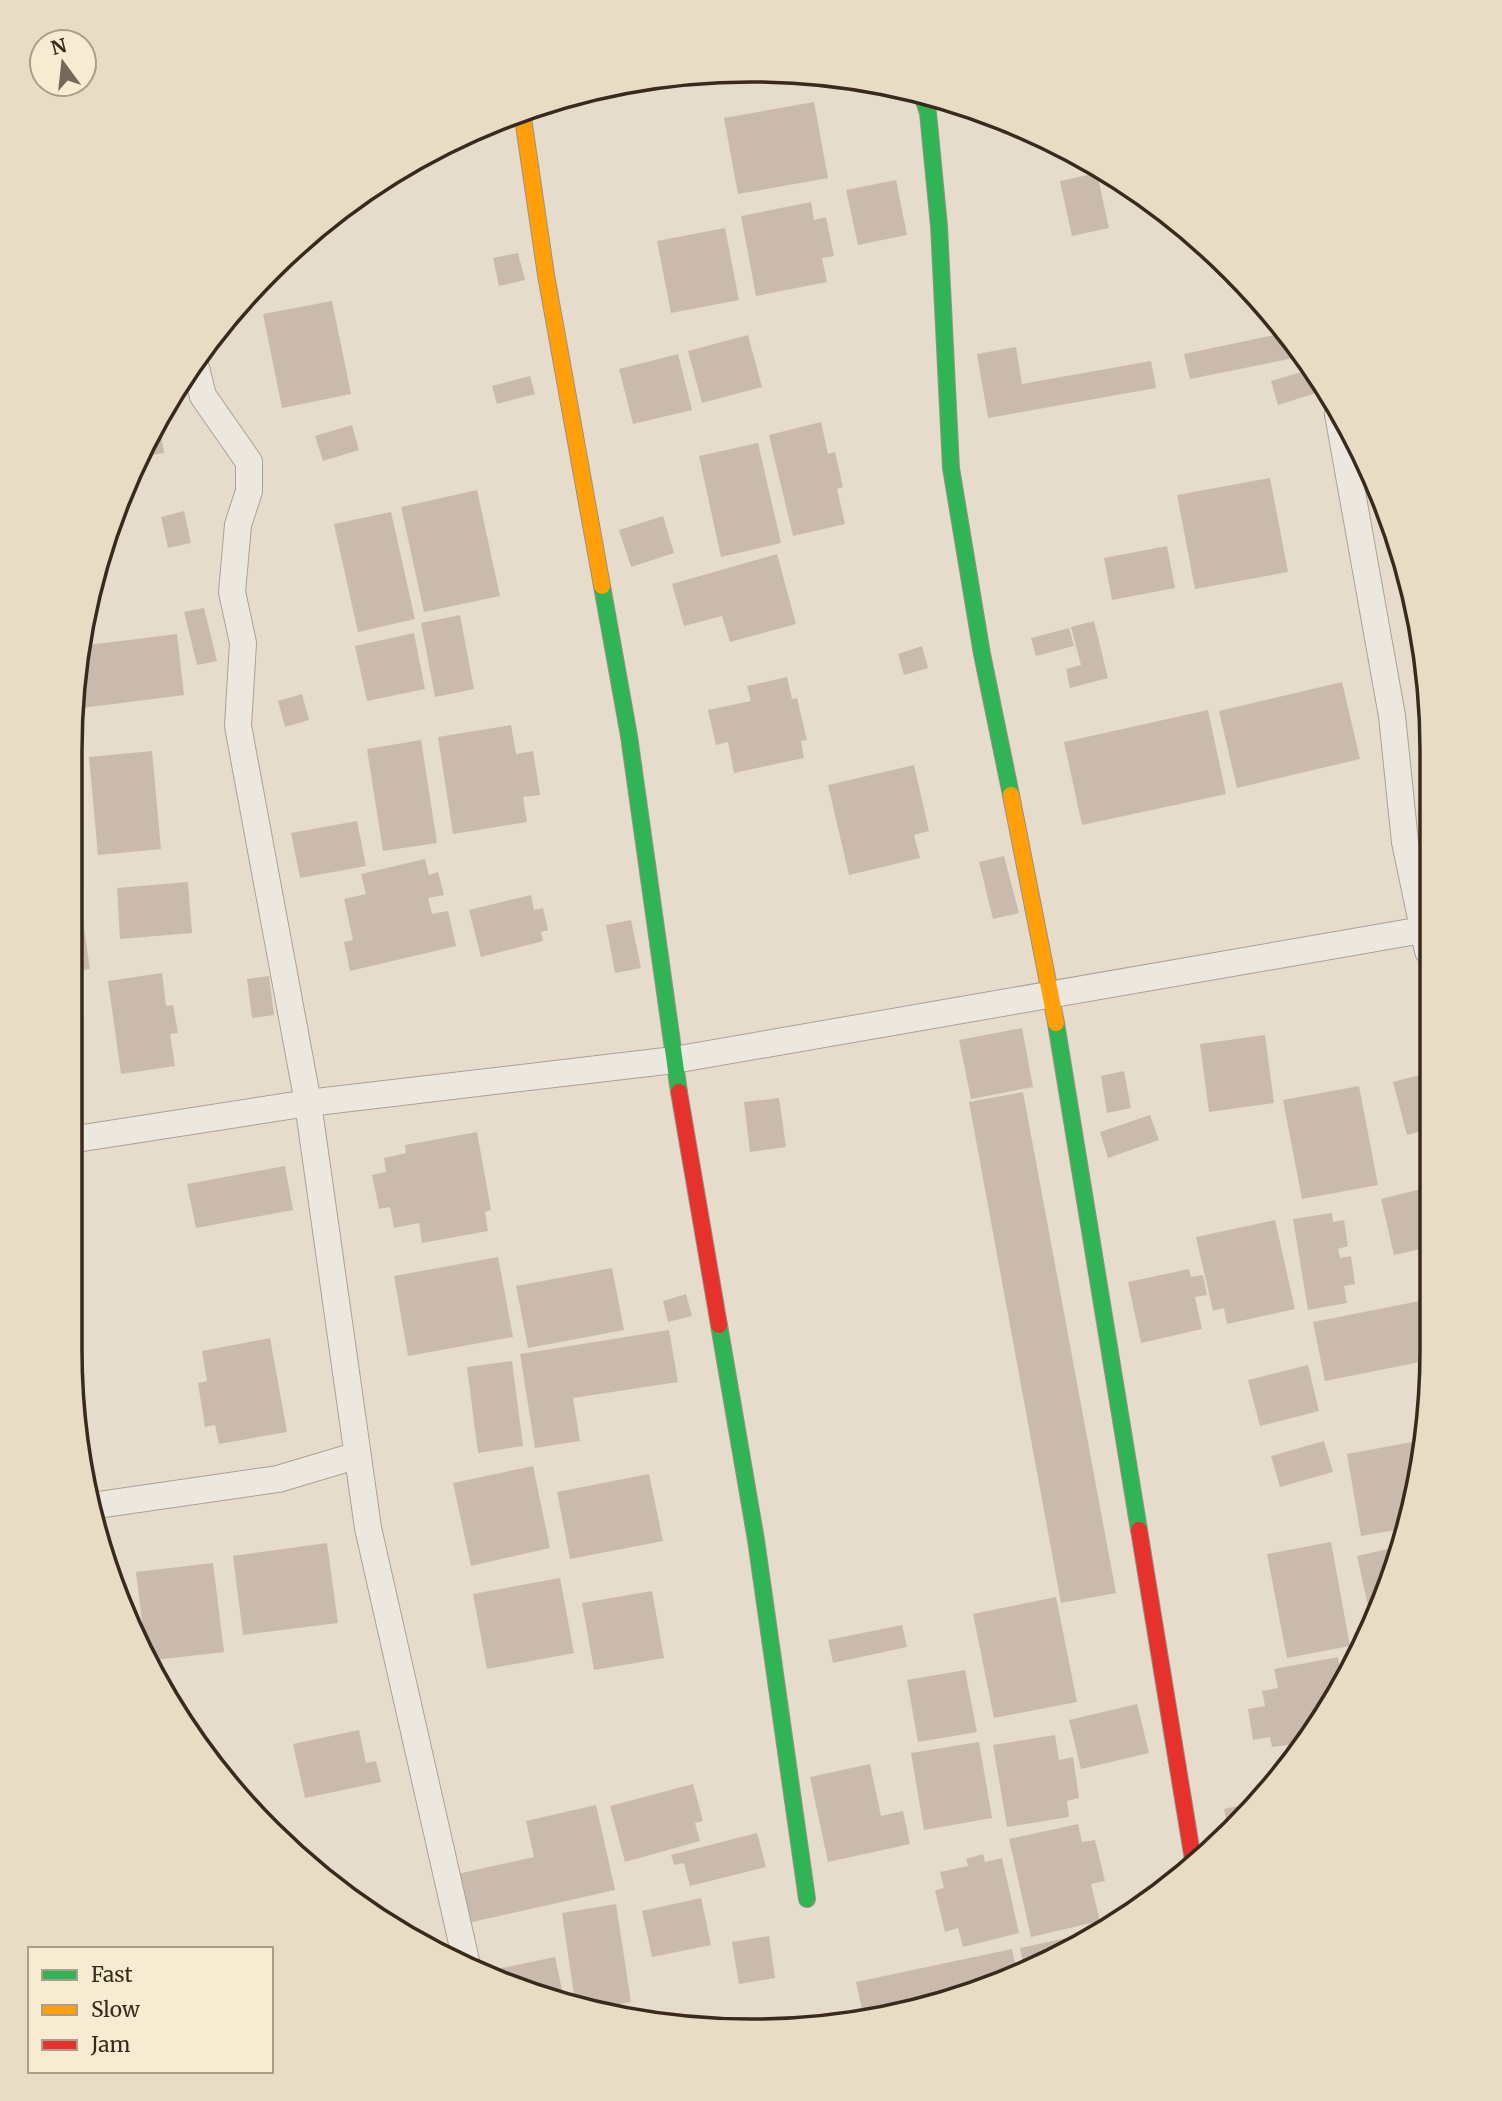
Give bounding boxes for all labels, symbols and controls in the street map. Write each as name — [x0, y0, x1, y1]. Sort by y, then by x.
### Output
north arrow — [28, 28, 98, 98]
text: N — [48, 33, 69, 60]
legend — [28, 1947, 273, 2073]
text: Fast — [91, 1961, 133, 1988]
text: Slow — [91, 1996, 140, 2023]
text: Jam — [90, 2031, 130, 2058]

